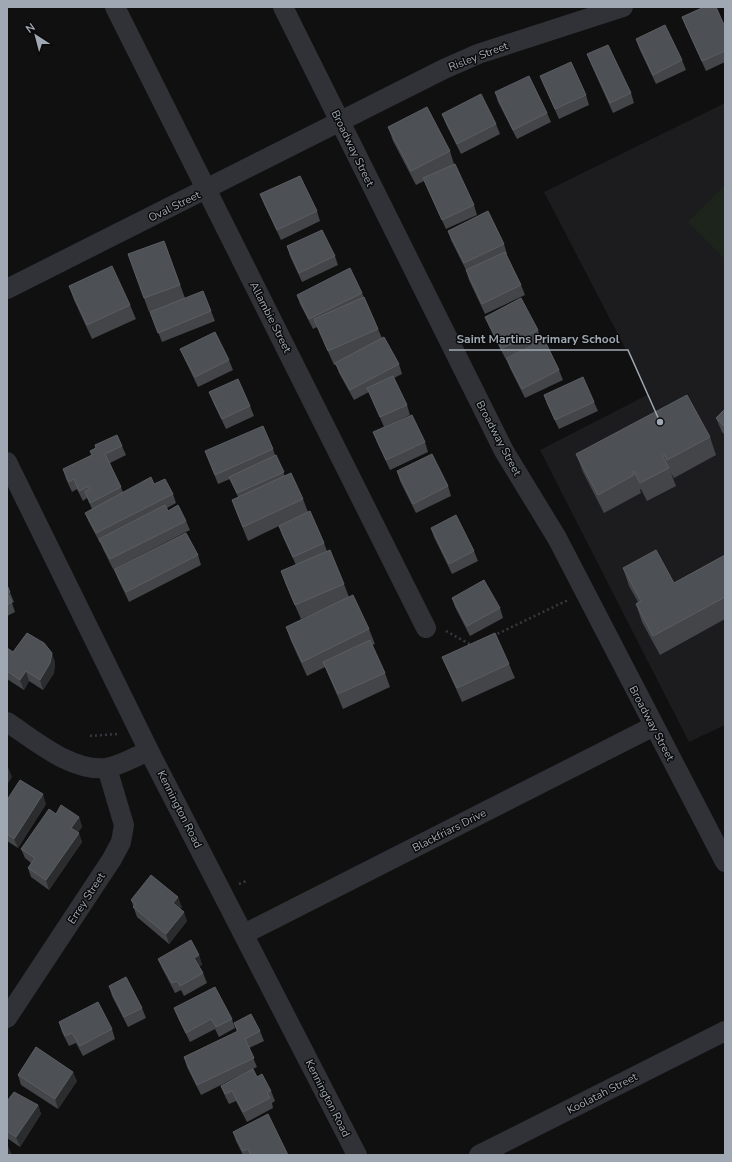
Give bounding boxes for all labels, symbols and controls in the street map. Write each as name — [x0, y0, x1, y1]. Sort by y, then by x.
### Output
north arrow — [16, 16, 56, 56]
text: N — [23, 20, 38, 37]
street label: Risley Street — [446, 38, 510, 75]
street label: Broadway Street — [328, 108, 378, 189]
street label: Oval Street — [146, 187, 203, 225]
street label: Allambie Street — [246, 279, 295, 355]
callout: Saint Martins Primary School — [449, 326, 628, 350]
text: Saint Martins Primary School — [457, 331, 620, 347]
street label: Broadway Street — [472, 398, 525, 479]
street label: Broadway Street — [625, 683, 678, 764]
street label: Kennington Road — [154, 768, 206, 850]
street label: Blackfriars Drive — [410, 805, 489, 856]
street label: Errey Street — [64, 870, 109, 927]
street label: Kennington Road — [302, 1057, 354, 1139]
street label: Koolatah Street — [565, 1069, 640, 1118]

